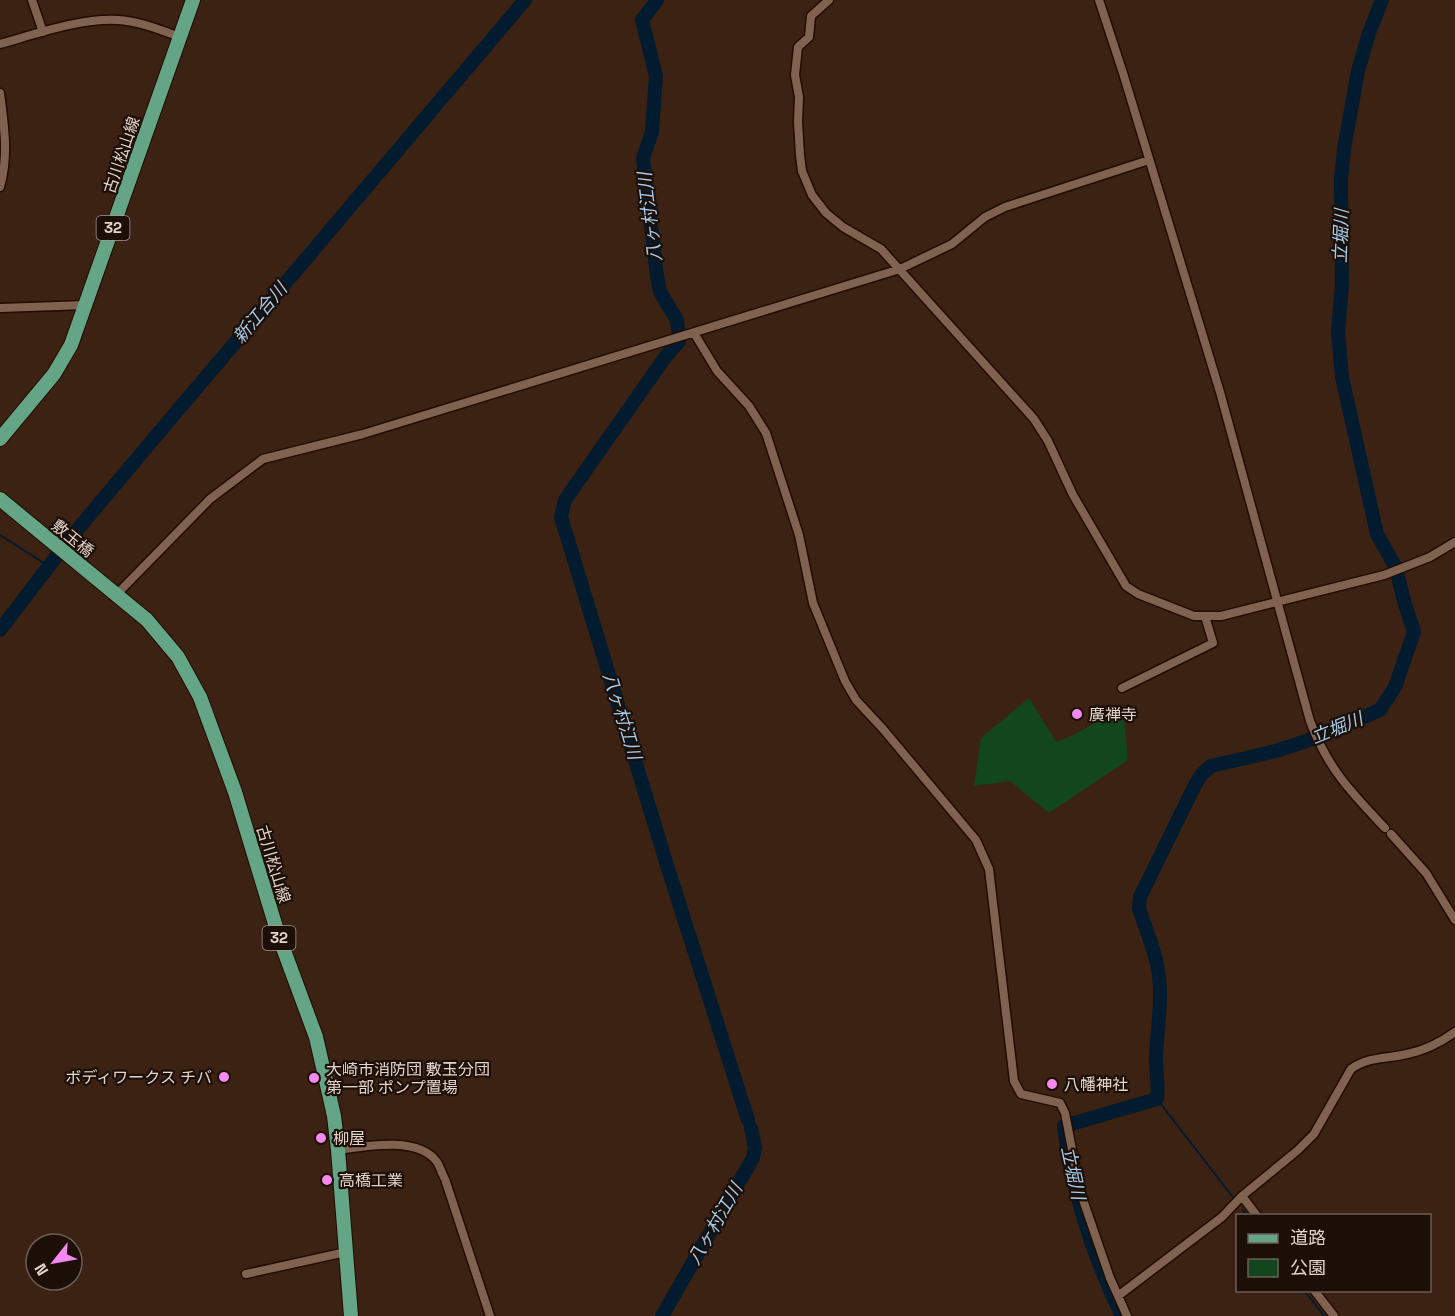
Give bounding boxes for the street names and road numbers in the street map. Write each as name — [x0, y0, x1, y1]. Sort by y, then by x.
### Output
street label: 古川松山線 — [99, 114, 144, 196]
road number: 32 — [96, 216, 130, 240]
street label: 敷玉橋 — [47, 515, 98, 562]
street label: 古川松山線 — [252, 823, 295, 905]
road number: 32 — [262, 926, 296, 950]

